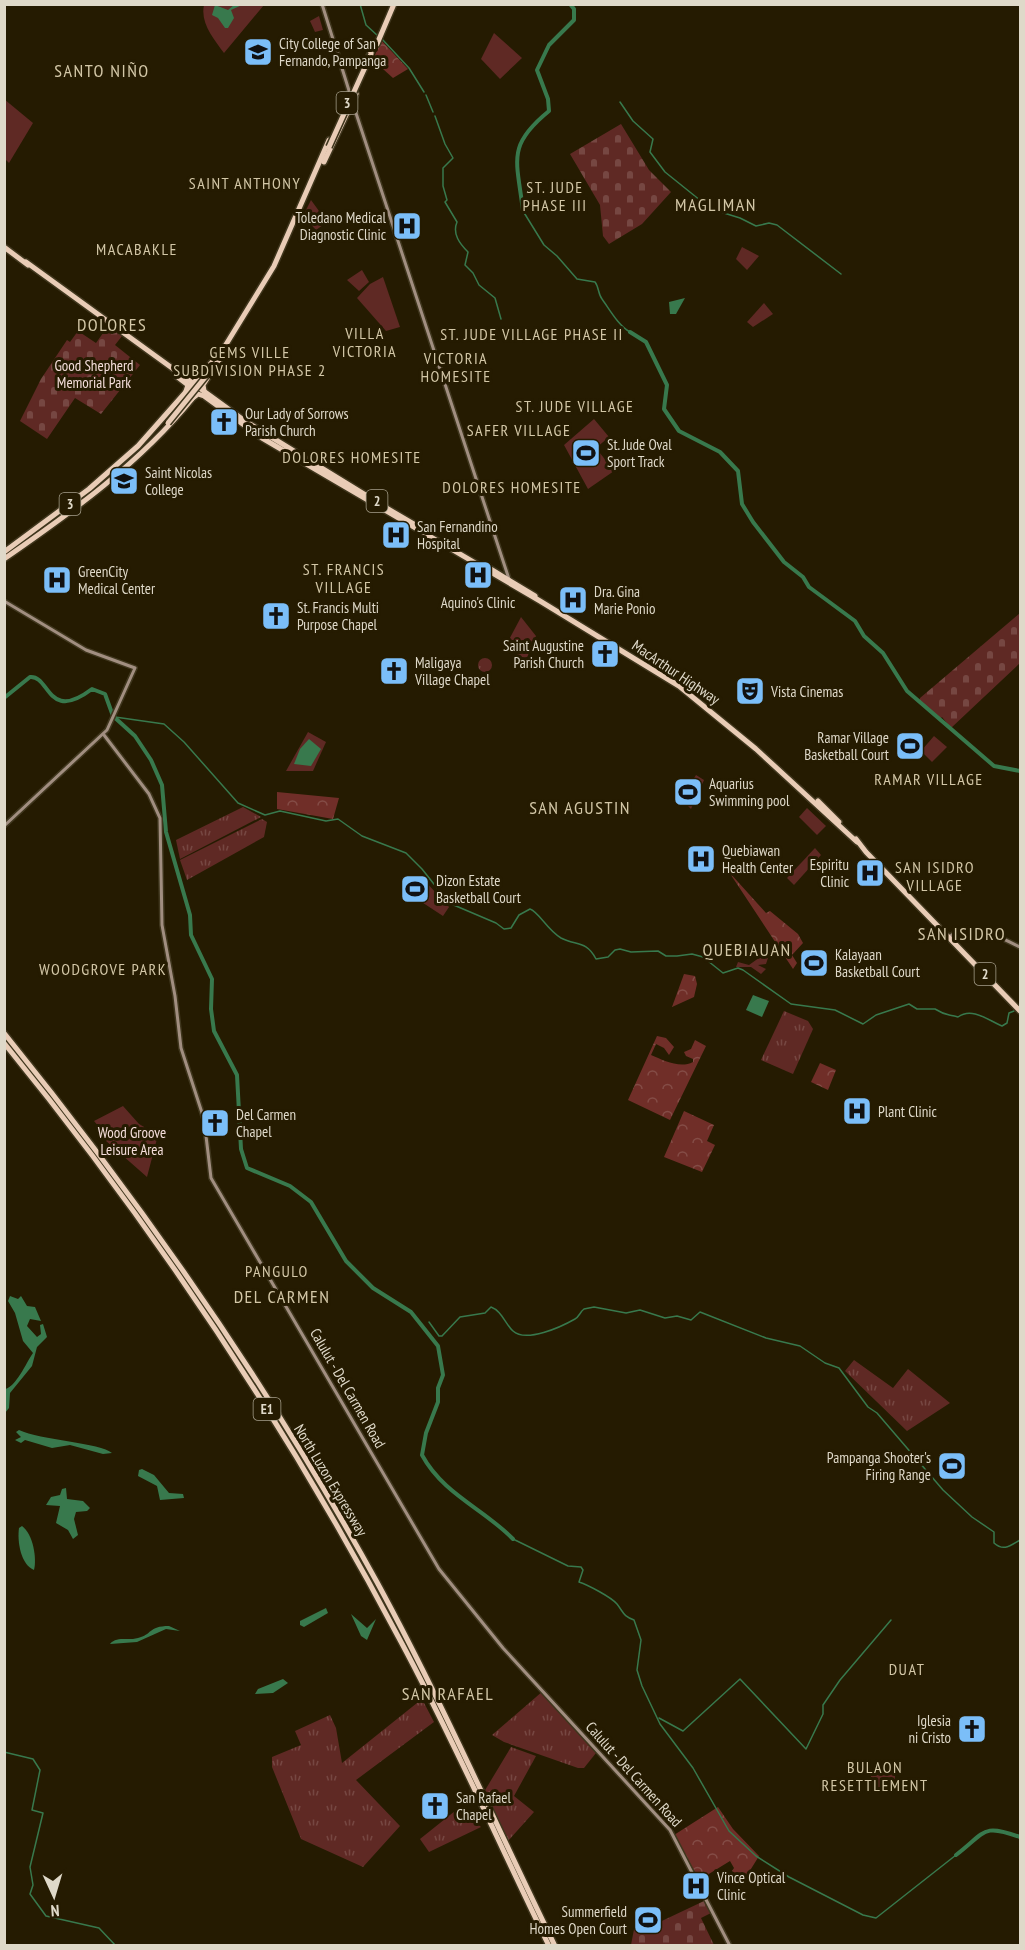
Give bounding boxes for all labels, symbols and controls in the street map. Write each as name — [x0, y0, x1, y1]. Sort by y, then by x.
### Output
place label: City College of San Fernando, Pampanga — [279, 34, 386, 70]
school or university icon: City College of San Fernando, Pampanga — [242, 36, 274, 68]
district label: SANTO NIÑO — [54, 59, 150, 82]
road number: 3 — [336, 92, 358, 114]
district label: SAINT ANTHONY — [189, 173, 301, 193]
district label: ST. JUDE PHASE III — [522, 177, 588, 215]
district label: MAGLIMAN — [675, 193, 757, 216]
place label: Toledano Medical Diagnostic Clinic — [296, 208, 387, 244]
hospital icon: Toledano Medical Diagnostic Clinic — [391, 210, 423, 242]
district label: MACABAKLE — [96, 239, 178, 259]
district label: DOLORES — [77, 313, 147, 336]
district label: VILLA VICTORIA — [332, 323, 397, 361]
district label: ST. JUDE VILLAGE PHASE II — [440, 324, 624, 344]
district label: GEMS VILLE SUBDIVISION PHASE 2 — [173, 342, 327, 380]
district label: VICTORIA HOMESITE — [420, 348, 492, 386]
park label: Good Shepherd Memorial Park — [54, 356, 134, 392]
district label: ST. JUDE VILLAGE — [516, 396, 634, 416]
place label: Our Lady of Sorrows Parish Church — [245, 404, 349, 440]
church icon: Our Lady of Sorrows Parish Church — [208, 406, 240, 438]
district label: SAFER VILLAGE — [467, 420, 571, 440]
place label: St. Jude Oval Sport Track — [607, 435, 672, 471]
sports icon: St. Jude Oval Sport Track — [570, 437, 602, 469]
district label: DOLORES HOMESITE — [282, 447, 422, 467]
place label: Saint Nicolas College — [145, 463, 212, 499]
school or university icon: Saint Nicolas College — [108, 465, 140, 497]
district label: DOLORES HOMESITE — [442, 477, 582, 497]
road number: 2 — [366, 490, 388, 512]
road number: 3 — [60, 493, 80, 515]
place label: San Fernandino Hospital — [417, 517, 498, 553]
hospital icon: San Fernandino Hospital — [380, 519, 412, 551]
district label: ST. FRANCIS VILLAGE — [303, 559, 385, 597]
hospital icon: Aquino's Clinic — [462, 559, 494, 591]
place label: GreenCity Medical Center — [78, 562, 156, 598]
hospital icon: GreenCity Medical Center — [41, 564, 73, 596]
place label: Dra. Gina Marie Ponio — [594, 582, 655, 618]
hospital icon: Dra. Gina Marie Ponio — [557, 584, 589, 616]
place label: Aquino's Clinic — [441, 593, 516, 612]
place label: St. Francis Multi Purpose Chapel — [297, 598, 379, 634]
church icon: St. Francis Multi Purpose Chapel — [260, 600, 292, 632]
place label: Saint Augustine Parish Church — [503, 636, 584, 672]
street label: MacArthur Highway — [628, 636, 724, 709]
church icon: Saint Augustine Parish Church — [589, 638, 621, 670]
place label: Maligaya Village Chapel — [414, 653, 490, 689]
church icon: Maligaya Village Chapel — [378, 655, 410, 687]
theatre icon: Vista Cinemas — [734, 675, 766, 707]
place label: Vista Cinemas — [770, 682, 843, 701]
place label: Ramar Village Basketball Court — [804, 728, 889, 764]
sports icon: Ramar Village Basketball Court — [894, 730, 926, 762]
district label: RAMAR VILLAGE — [874, 769, 984, 789]
place label: Aquarius Swimming pool — [709, 774, 790, 810]
sports icon: Aquarius Swimming pool — [672, 776, 704, 808]
district label: SAN AGUSTIN — [529, 796, 631, 819]
place label: Quebiawan Health Center — [722, 841, 794, 877]
hospital icon: Quebiawan Health Center — [685, 843, 717, 875]
place label: Espiritu Clinic — [810, 855, 850, 891]
hospital icon: Espiritu Clinic — [854, 857, 886, 889]
district label: SAN ISIDRO VILLAGE — [895, 857, 975, 895]
place label: Dizon Estate Basketball Court — [436, 871, 521, 907]
sports icon: Dizon Estate Basketball Court — [399, 873, 431, 905]
district label: SAN ISIDRO — [918, 922, 1006, 945]
district label: QUEBIAUAN — [702, 938, 792, 961]
place label: Kalayaan Basketball Court — [835, 945, 920, 981]
sports icon: Kalayaan Basketball Court — [798, 947, 830, 979]
district label: WOODGROVE PARK — [39, 959, 167, 979]
road number: 2 — [974, 963, 996, 985]
hospital icon: Plant Clinic — [841, 1095, 873, 1127]
place label: Plant Clinic — [878, 1102, 938, 1121]
place label: Del Carmen Chapel — [236, 1105, 296, 1141]
church icon: Del Carmen Chapel — [199, 1107, 231, 1139]
park label: Wood Groove Leisure Area — [98, 1123, 166, 1159]
district label: PANGULO — [245, 1261, 309, 1281]
district label: DEL CARMEN — [234, 1285, 330, 1308]
street label: Calulut - Del Carmen Road — [306, 1325, 390, 1451]
road number: E1 — [254, 1398, 280, 1420]
street label: North Luzon Expressway — [290, 1421, 372, 1540]
place label: Pampanga Shooter's Firing Range — [827, 1448, 931, 1484]
sports icon: Pampanga Shooter's Firing Range — [936, 1450, 968, 1482]
district label: DUAT — [889, 1659, 925, 1679]
district label: SAN RAFAEL — [402, 1682, 494, 1705]
place label: Iglesia ni Cristo — [908, 1711, 951, 1747]
church icon: Iglesia ni Cristo — [956, 1713, 988, 1745]
street label: Calulut - Del Carmen Road — [582, 1717, 686, 1831]
district label: BULAON RESETTLEMENT — [821, 1757, 929, 1795]
place label: San Rafael Chapel — [456, 1788, 511, 1824]
church icon: San Rafael Chapel — [419, 1790, 451, 1822]
north arrow — [24, 1866, 84, 1926]
place label: Vince Optical Clinic — [716, 1868, 786, 1904]
hospital icon: Vince Optical Clinic — [680, 1870, 712, 1902]
text: N — [50, 1901, 60, 1921]
place label: Summerfield Homes Open Court — [530, 1902, 627, 1938]
sports icon: Summerfield Homes Open Court — [632, 1904, 664, 1936]

